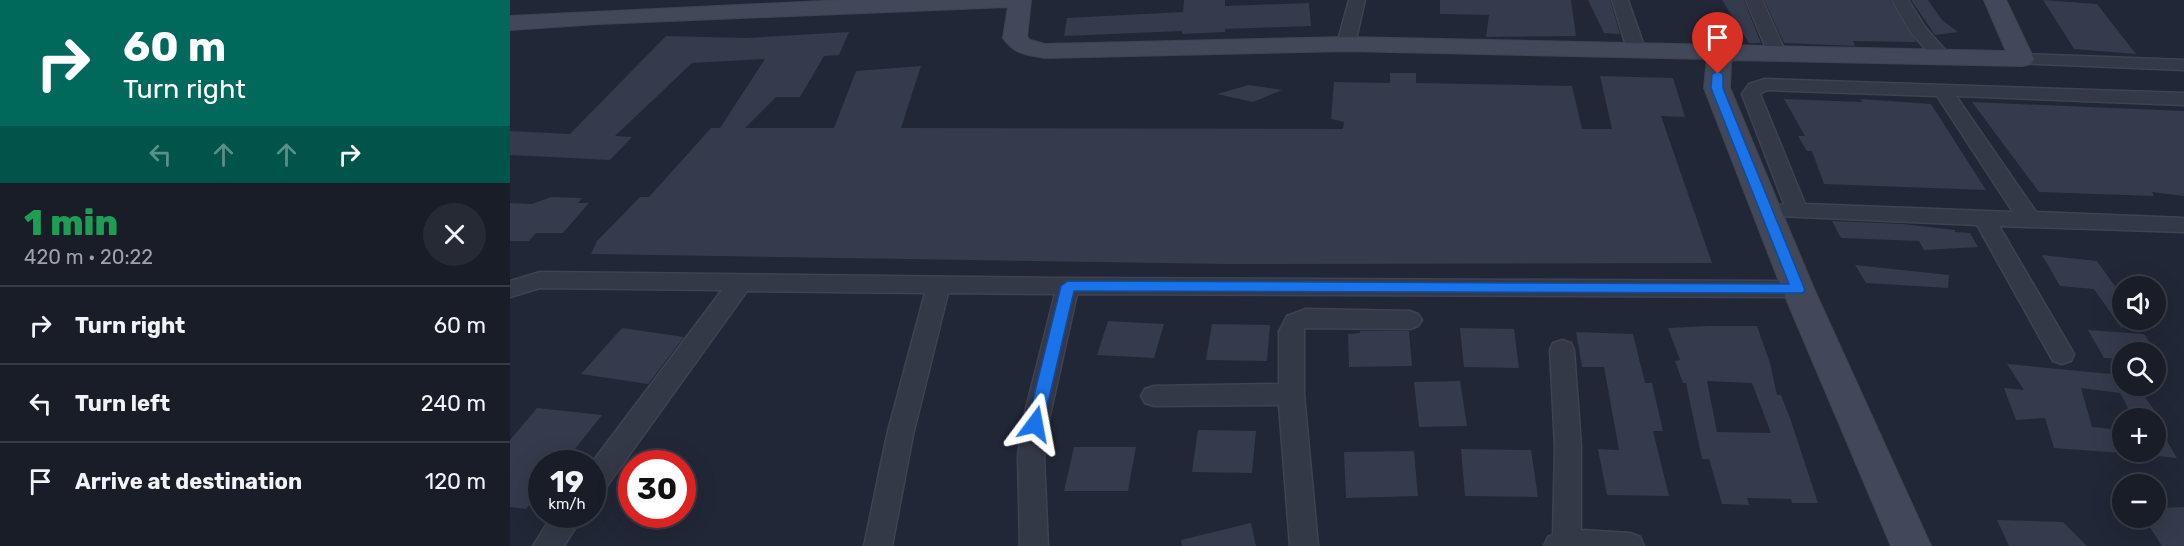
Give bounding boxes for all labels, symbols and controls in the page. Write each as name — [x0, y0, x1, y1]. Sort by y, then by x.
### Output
pin — [1692, 12, 1743, 74]
icon: arrive — [1701, 21, 1734, 54]
text: 60 m — [123, 22, 226, 72]
icon: right — [24, 24, 102, 102]
text: Turn right — [123, 73, 246, 105]
icon: left — [144, 138, 177, 171]
icon: ahead — [207, 138, 240, 171]
icon: ahead — [270, 138, 303, 171]
icon: right — [333, 138, 366, 171]
text: 1 min — [24, 201, 118, 244]
button: close — [423, 203, 486, 266]
text: 420 m · 20:22 — [24, 245, 153, 269]
map controls — [2112, 276, 2166, 528]
button: sound — [2112, 276, 2166, 330]
icon: right — [24, 309, 57, 342]
text: Turn right — [75, 312, 185, 339]
text: 60 m — [434, 312, 486, 339]
button: search — [2112, 342, 2166, 396]
icon: left — [24, 387, 57, 420]
text: Turn left — [75, 390, 170, 417]
text: 240 m — [421, 390, 486, 417]
position arrow — [1003, 392, 1067, 456]
button: + — [2112, 408, 2166, 462]
speed limit sign: 30 — [618, 450, 696, 528]
text: 19 — [550, 464, 584, 500]
icon: arrive — [24, 465, 57, 498]
text: Arrive at destination — [75, 468, 302, 495]
text: 120 m — [425, 468, 486, 495]
button: − — [2112, 474, 2166, 528]
text: km/h — [548, 495, 586, 513]

